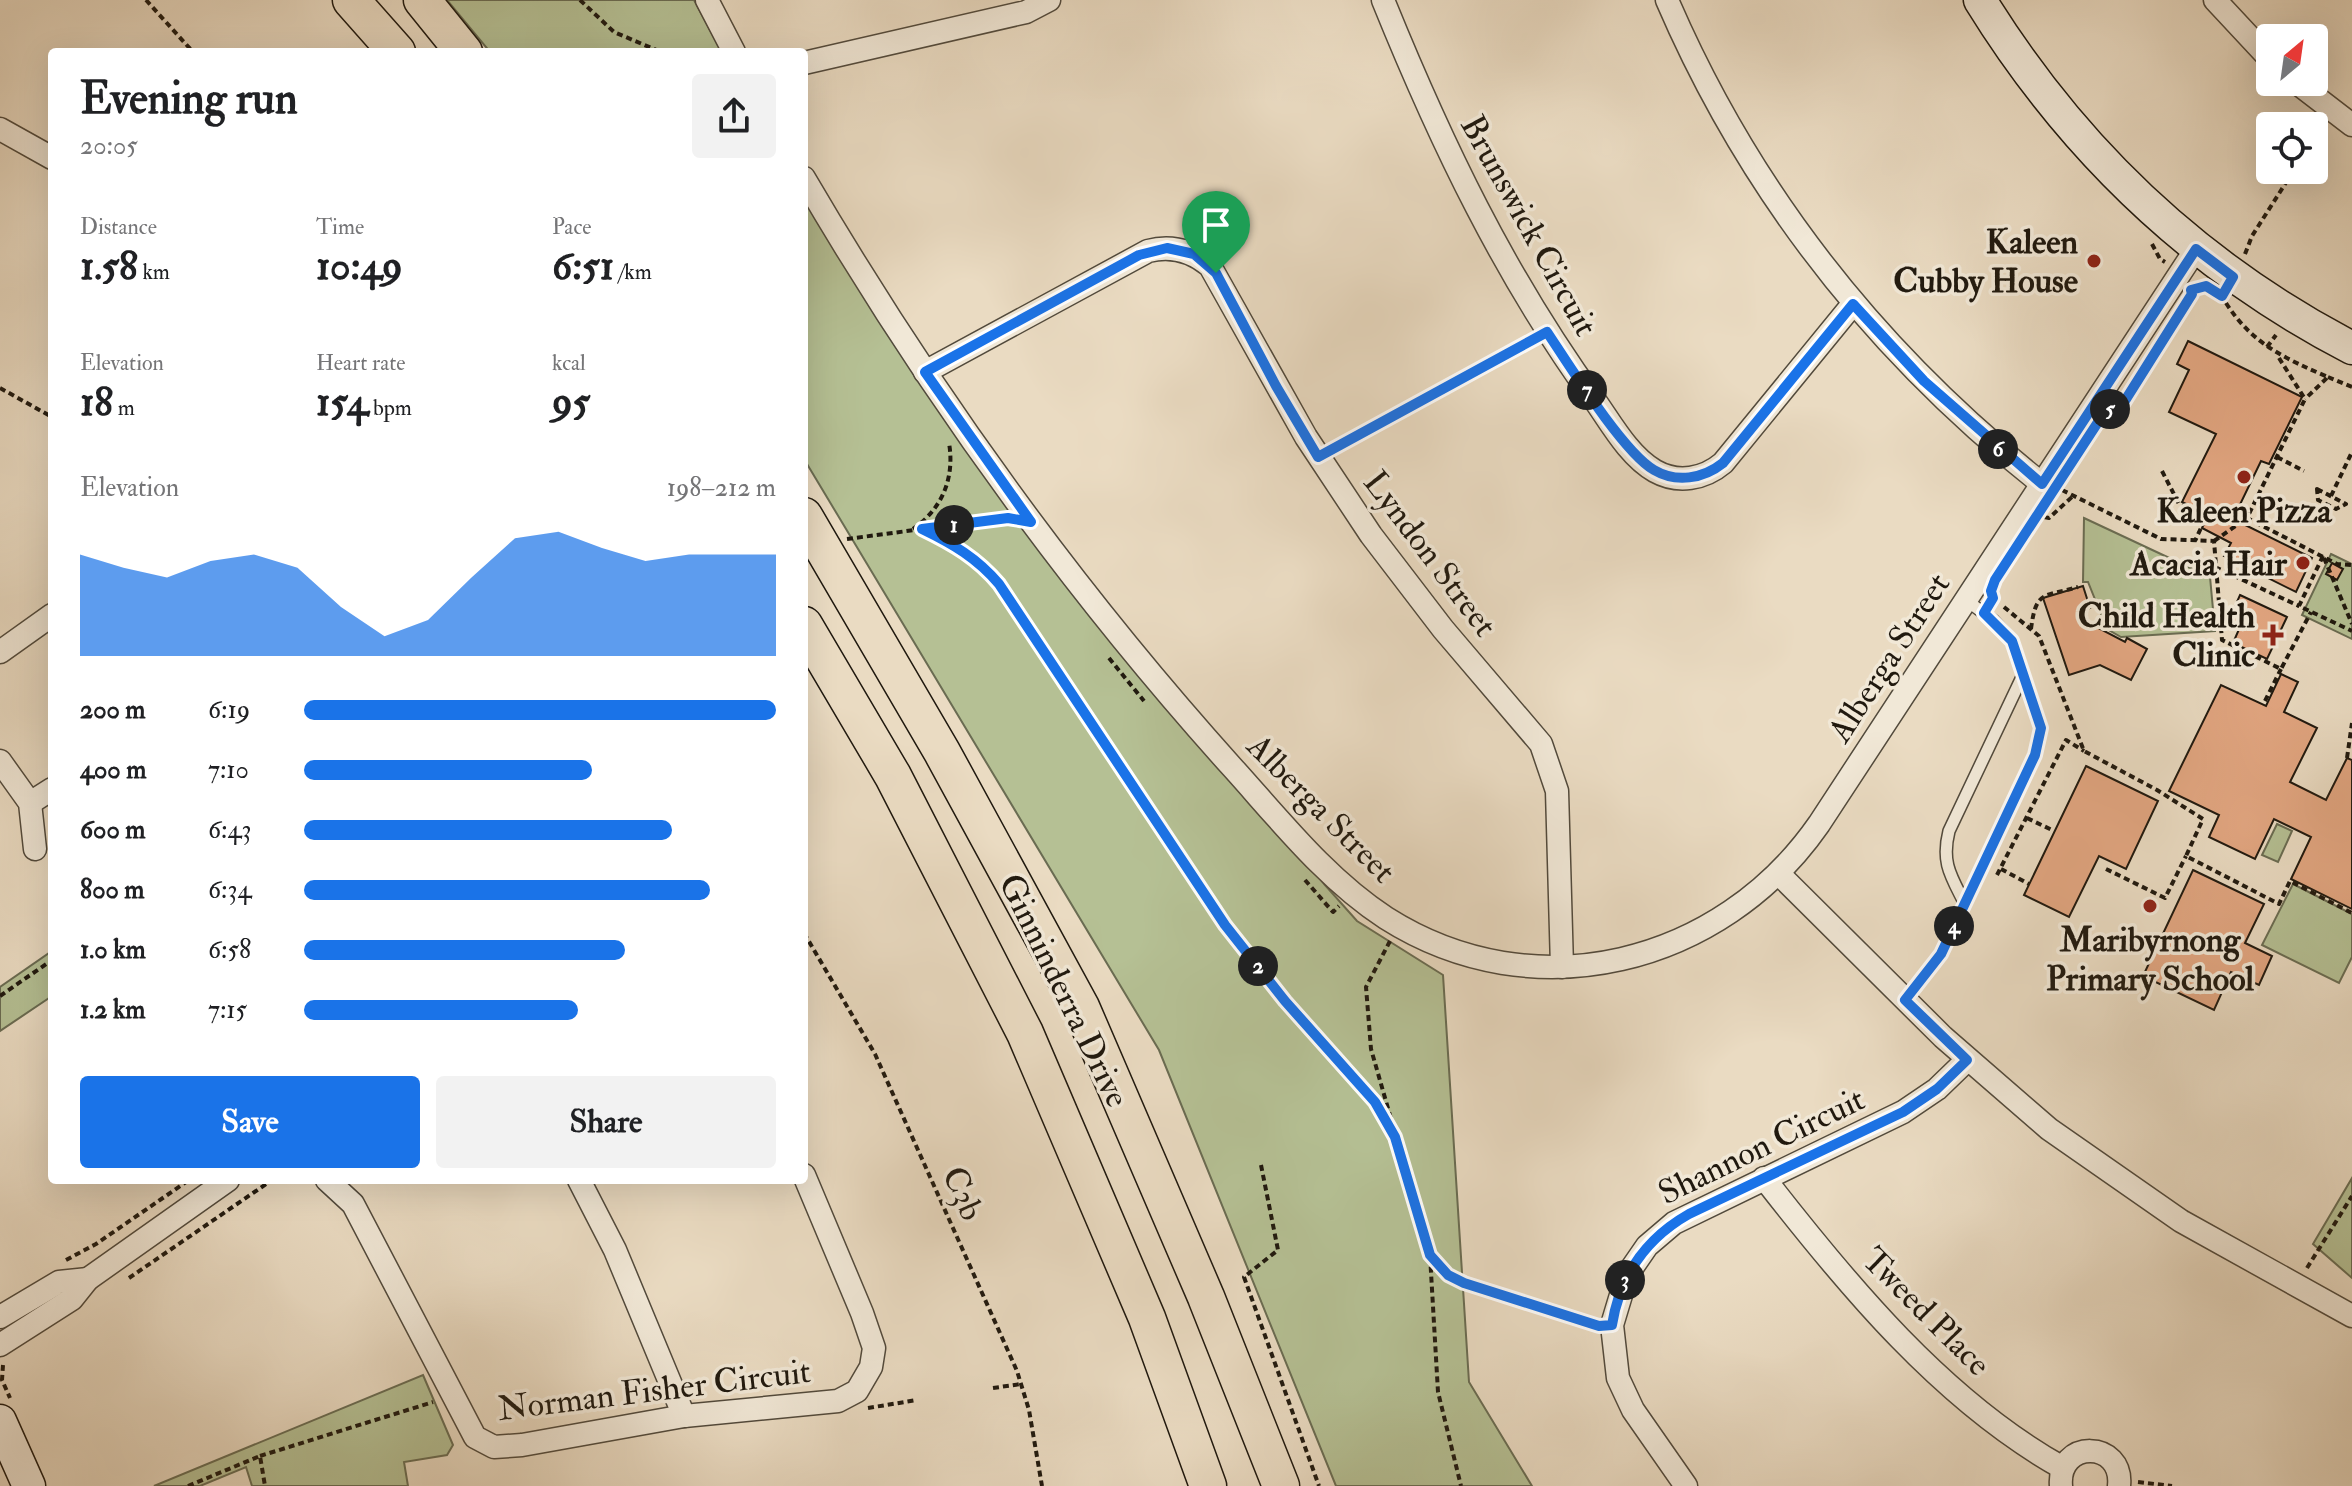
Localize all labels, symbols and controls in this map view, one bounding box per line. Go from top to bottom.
north arrow [2256,24,2328,96]
map controls [2256,24,2328,184]
text: Evening run [80,72,298,127]
button: share [692,74,776,158]
street label: Brunswick Circuit [1450,108,1607,344]
button: locate [2256,112,2328,184]
text: 20:05 [80,130,138,162]
pin [1182,191,1250,273]
icon: arrive [1194,203,1238,247]
text: Distance [80,213,157,241]
text: Time [316,213,364,241]
text: Pace [552,213,591,241]
place label: Kaleen Cubby House [1893,221,2079,303]
text: 1.58 [80,241,138,292]
text: 10:49 [316,241,403,292]
text: 6:51 [552,241,614,292]
marker: Kaleen Cubby House [2085,252,2103,270]
text: km [138,258,170,286]
text: /km [614,258,652,286]
text: Elevation [80,349,164,377]
text: Heart rate [316,349,406,377]
text: kcal [552,349,586,377]
pin: 7 [1567,370,1607,410]
text: 7 [1582,376,1592,404]
text: 18 [80,377,113,428]
text: 154 [316,377,368,428]
text: 95 [552,377,590,428]
pin: 5 [2090,389,2130,429]
text: m [113,394,135,422]
text: bpm [368,394,412,422]
text: 5 [2105,395,2115,423]
pin: 6 [1978,429,2018,469]
text: 6 [1992,435,2004,463]
street label: Lyndon Street [1353,462,1506,645]
marker: Kaleen Pizza [2235,468,2253,486]
text: Elevation [80,472,179,504]
text: 198–212 m [667,472,776,504]
place label: Kaleen Pizza [2156,490,2333,533]
pin: 1 [934,505,974,545]
text: 1 [950,511,958,539]
place label: Acacia Hair [2128,543,2288,586]
marker: Acacia Hair [2294,554,2312,572]
street label: Alberga Street [1818,565,1960,751]
place label: Child Health Clinic [2078,595,2255,677]
marker: Child Health Clinic [2262,624,2284,646]
text: 200 m [80,694,145,726]
text: 6:19 [208,694,250,726]
street label: Alberga Street [1237,725,1405,893]
text: 400 m [80,754,146,786]
text: 7:10 [208,754,249,786]
text: 600 m [80,814,145,846]
text: 6:43 [208,814,252,846]
street label: Ginninderra Drive [989,867,1139,1114]
text: 800 m [80,874,145,906]
text: 6:34 [208,874,251,906]
marker: Maribyrnong Primary School [2141,897,2159,915]
pin: 4 [1934,906,1974,946]
text: 4 [1948,912,1960,940]
place label: Maribyrnong Primary School [2046,919,2254,1001]
text: 1.0 km [80,934,146,966]
text: 6:58 [208,934,251,966]
pin: 2 [1238,946,1278,986]
text: 2 [1252,952,1264,980]
text: 1.2 km [80,994,146,1026]
text: 7:15 [208,994,247,1026]
button: Save [80,1076,420,1168]
button: Share [436,1076,776,1168]
street label: Shannon Circuit [1652,1078,1872,1215]
street label: C3b [932,1160,993,1227]
street label: Tweed Place [1852,1239,1999,1386]
pin: 3 [1605,1260,1645,1300]
text: 3 [1621,1266,1629,1294]
street label: Norman Fisher Circuit [495,1350,813,1431]

